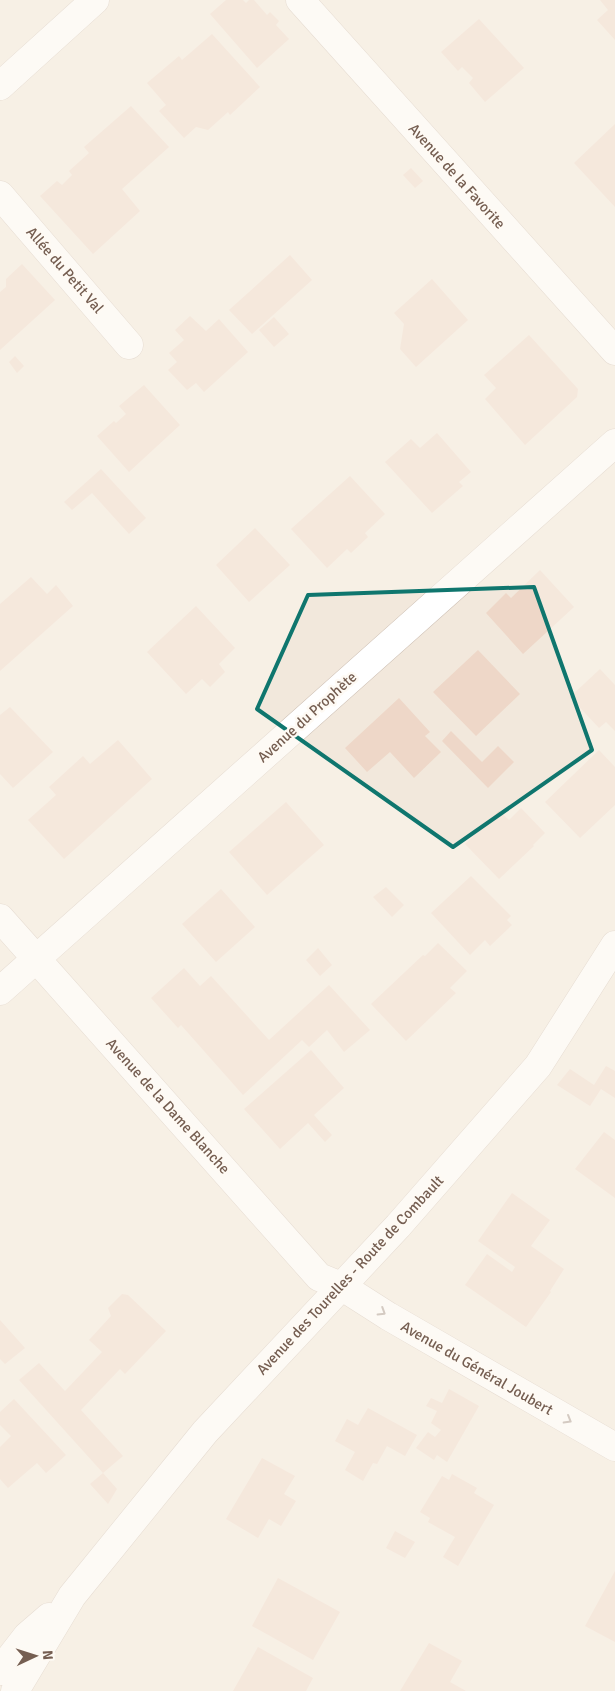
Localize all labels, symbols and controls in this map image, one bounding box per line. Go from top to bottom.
street label: Avenue de la Favorite [405,120,509,232]
street label: Allée du Petit Val [23,223,107,317]
street label: Avenue du Prophète [254,668,360,766]
street label: Avenue de la Dame Blanche [102,1034,234,1178]
street label: Avenue des Tourelles - Route de Combault [253,1172,447,1378]
one-way arrow [376,1306,385,1315]
street label: Avenue du Général Joubert [398,1317,556,1419]
one-way arrow [562,1414,571,1424]
north arrow [10,1631,60,1681]
text: N [39,1650,56,1661]

